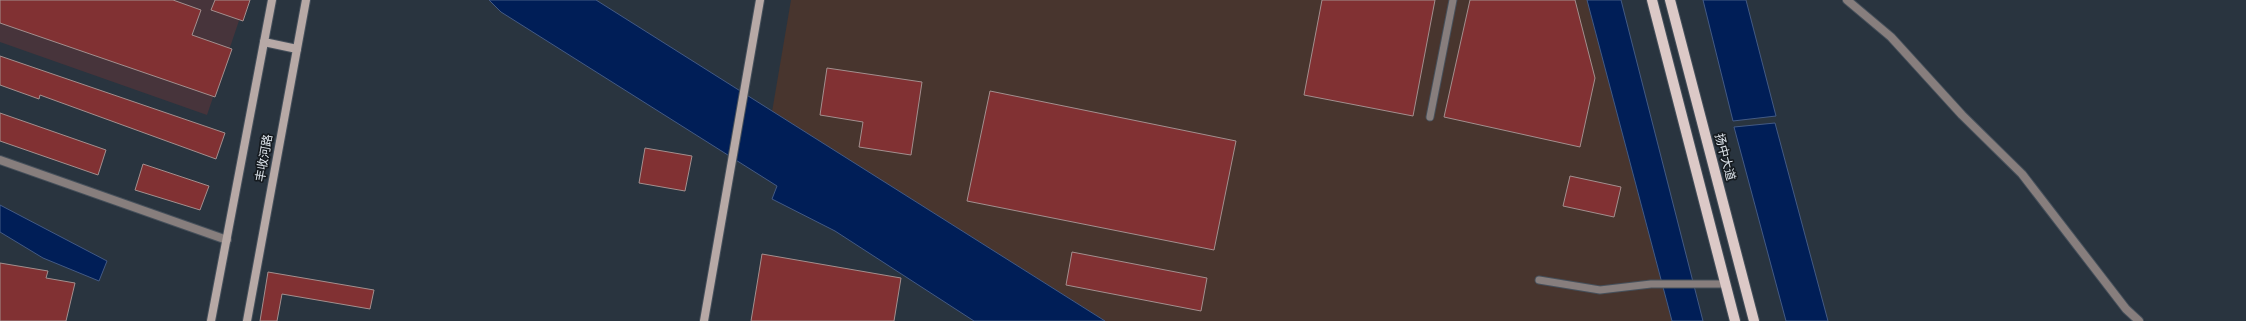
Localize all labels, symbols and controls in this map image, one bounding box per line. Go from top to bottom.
street label: 扬中大道 [1712,132,1738,182]
street label: 丰收河路 [253,133,275,183]

